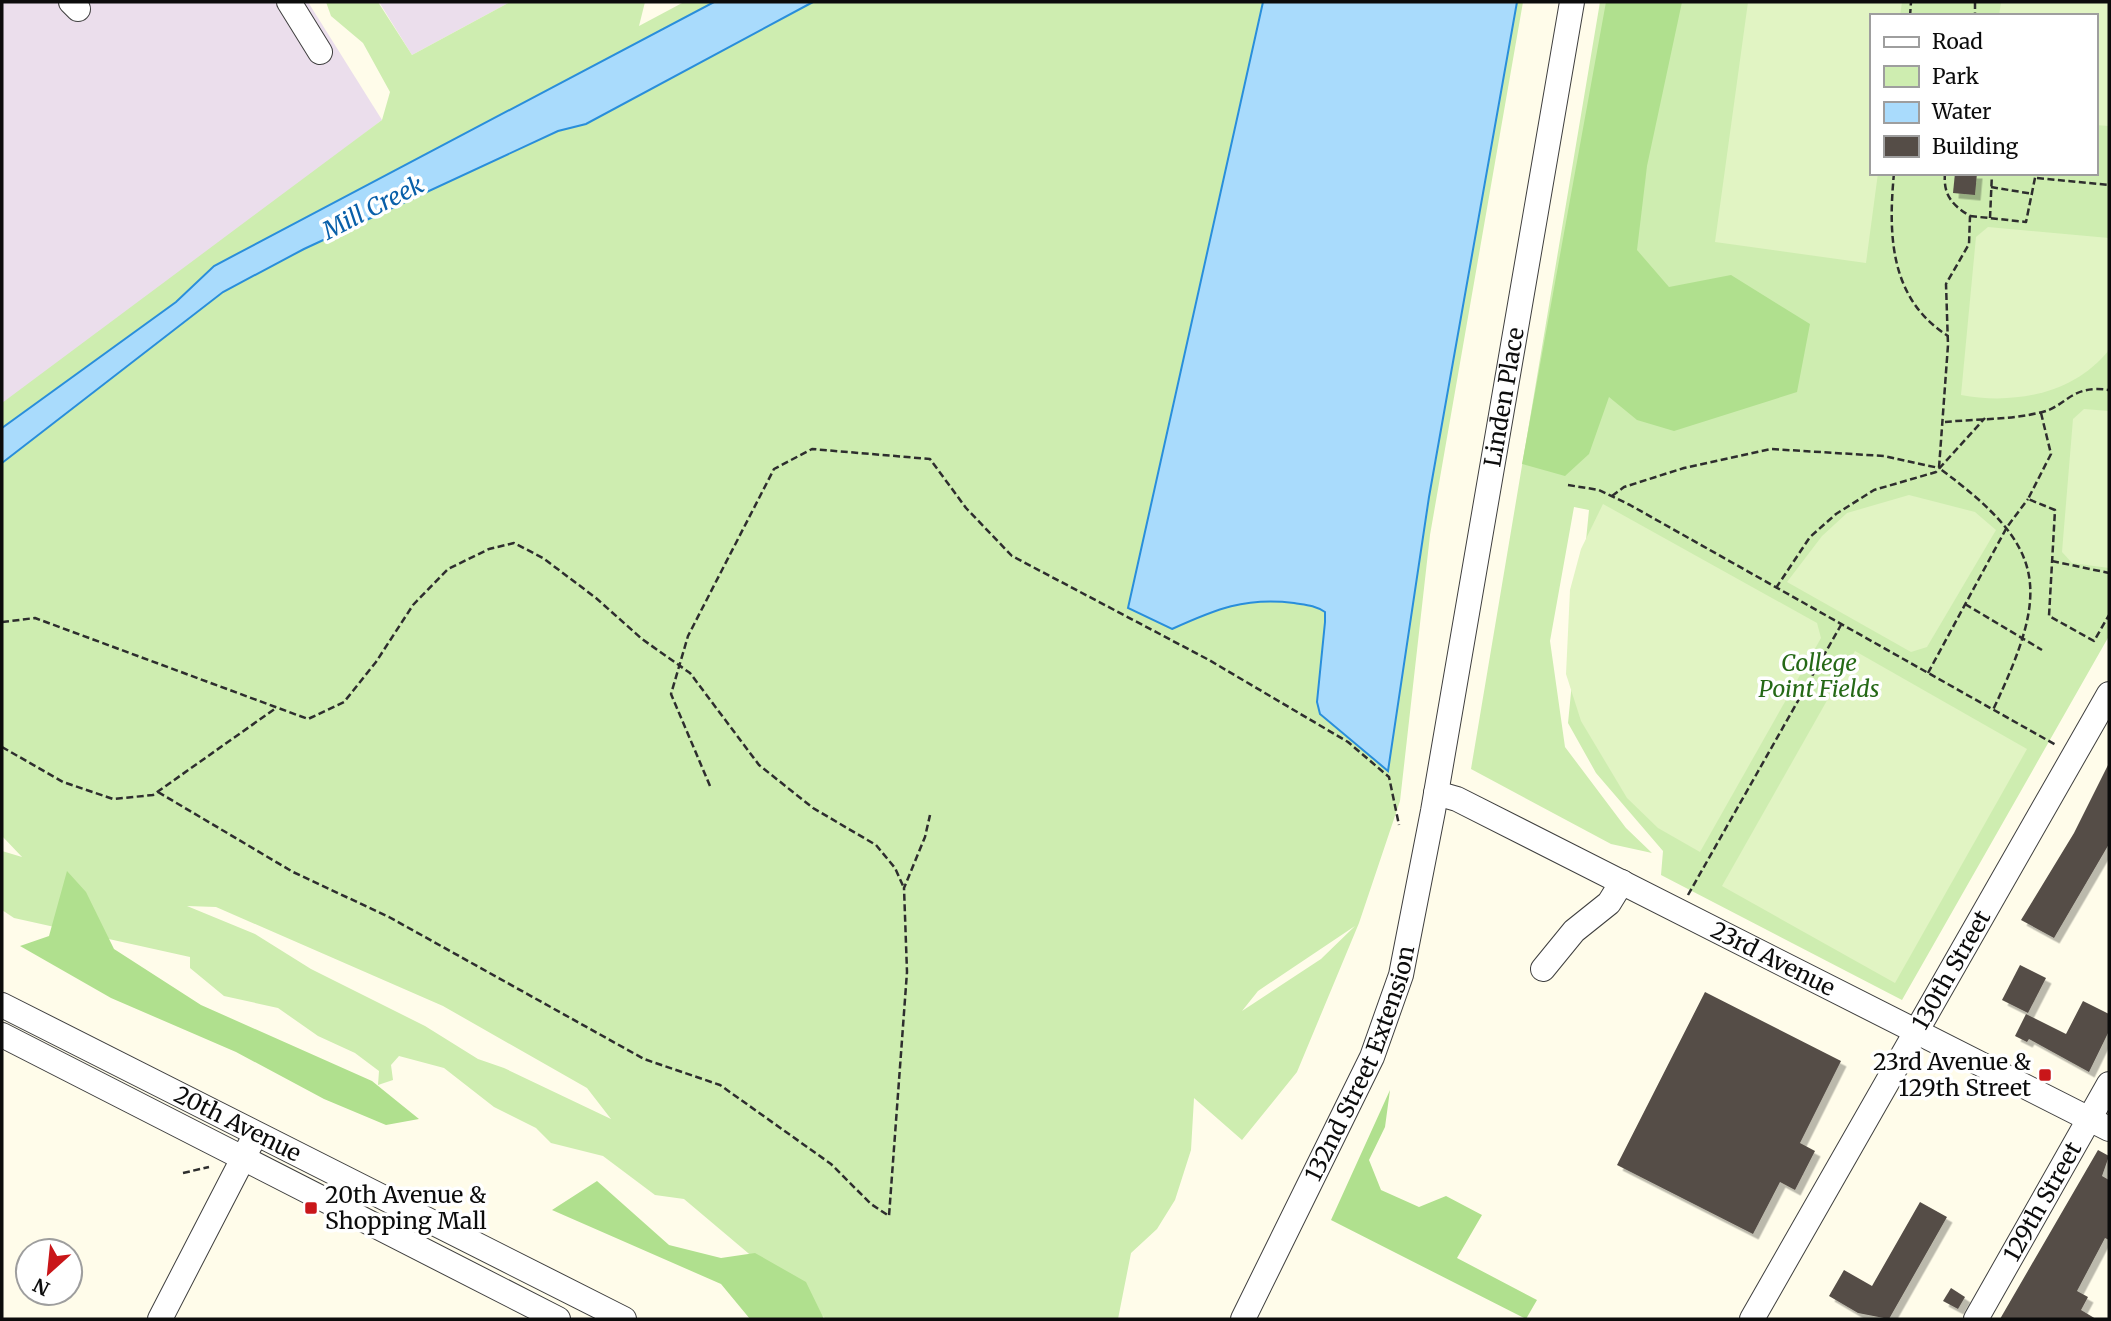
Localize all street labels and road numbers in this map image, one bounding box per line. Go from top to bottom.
street label: Linden Place [1477,325,1530,469]
street label: 130th Street [1905,905,1997,1035]
street label: 23rd Avenue [1706,915,1840,1002]
street label: 132nd Street Extension [1298,943,1420,1186]
street label: 20th Avenue [170,1079,306,1168]
street label: 129th Street [1997,1136,2087,1266]

